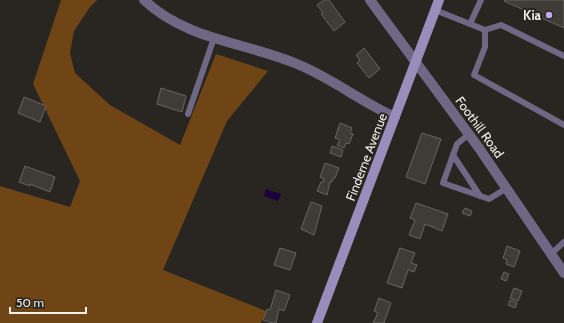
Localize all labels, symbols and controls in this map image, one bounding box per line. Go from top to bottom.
place label: Kia [523,7,542,23]
marker: Kia [544,10,554,20]
street label: Foothill Road [452,93,508,161]
street label: Finderne Avenue [342,111,390,203]
scale bar [10,289,86,315]
text: 50 m [16,295,44,310]

